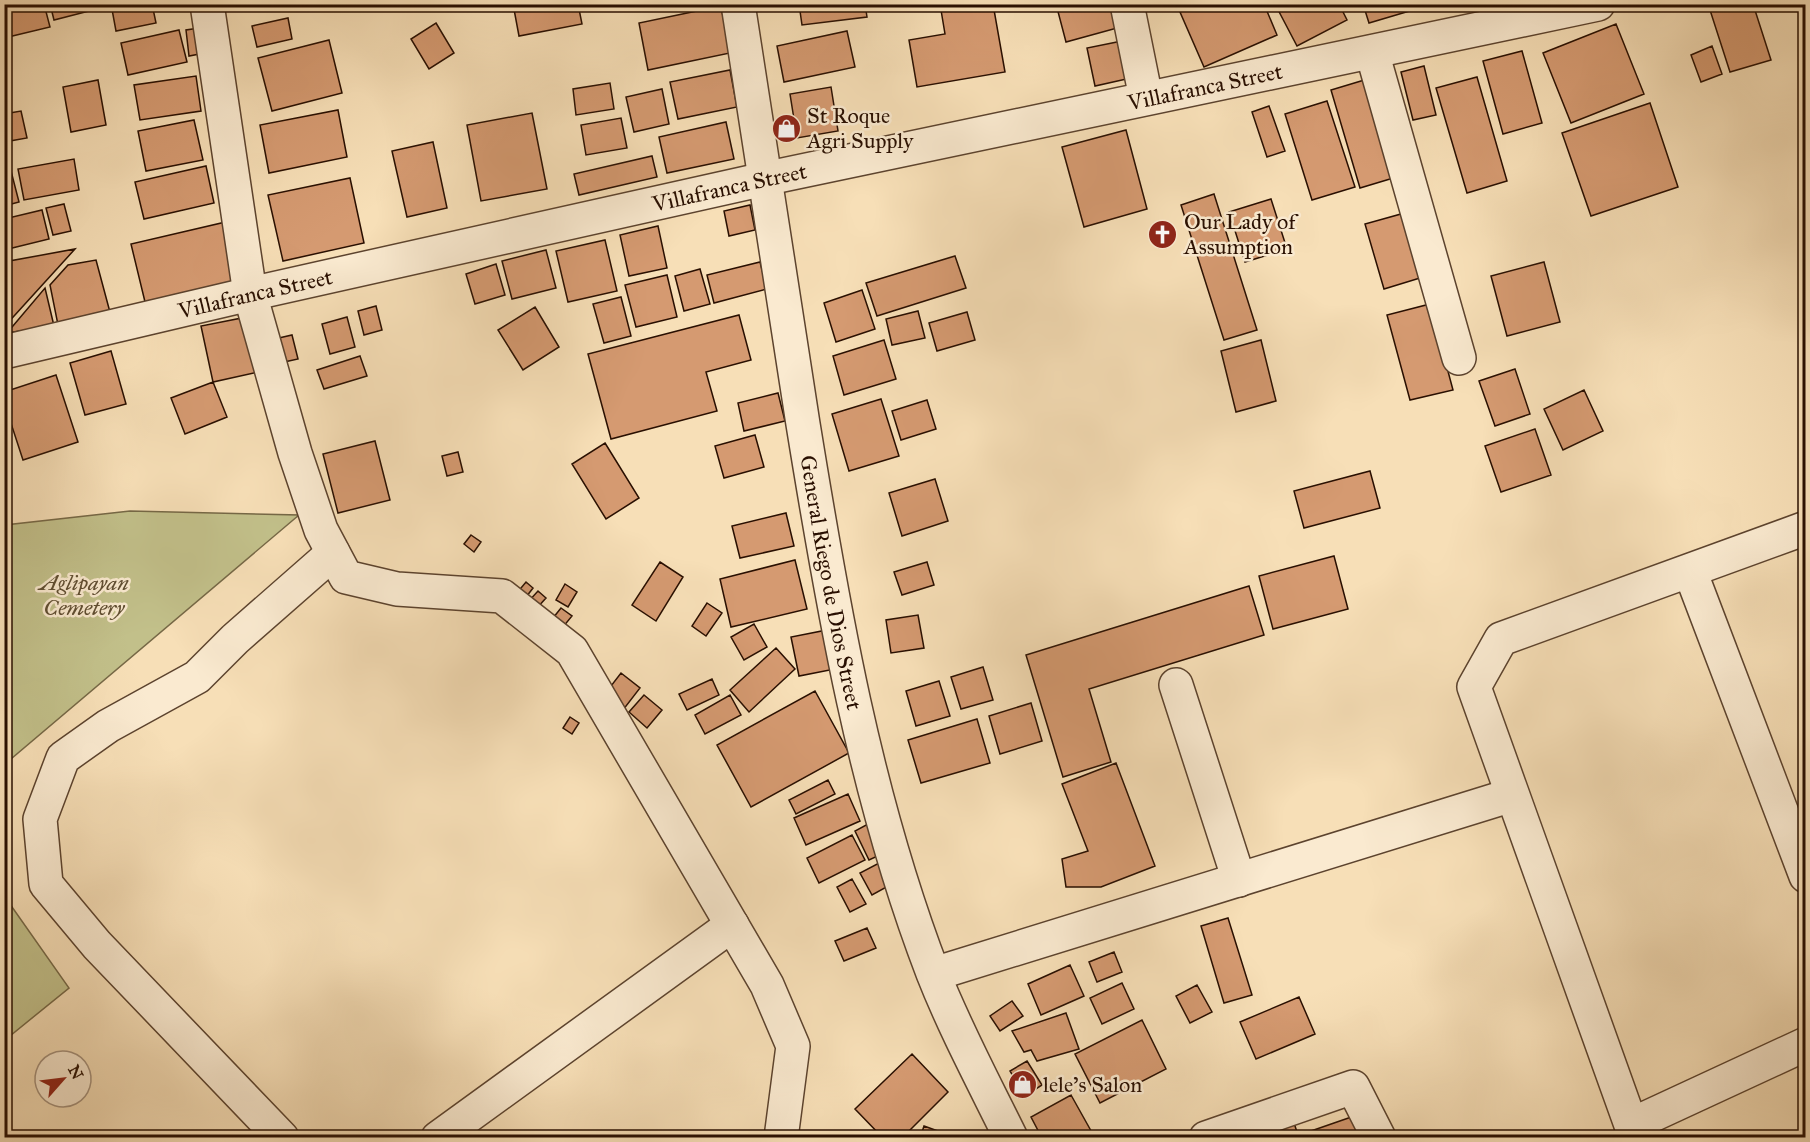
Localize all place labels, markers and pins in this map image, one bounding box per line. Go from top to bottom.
place label: St Roque Agri Supply [806,102,914,154]
shop icon: St Roque Agri Supply [770,112,802,144]
place label: Our Lady of Assumption [1183,208,1299,260]
church icon: Our Lady of Assumption [1147,218,1179,250]
shop icon: lele’s Salon [1006,1068,1038,1100]
place label: lele’s Salon [1043,1071,1142,1098]

